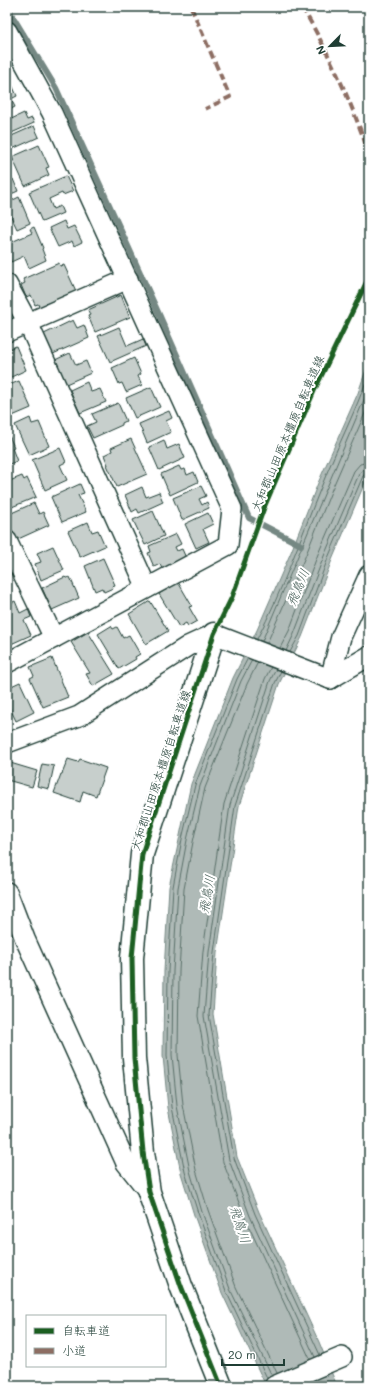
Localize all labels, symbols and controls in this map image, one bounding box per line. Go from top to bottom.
north arrow [310,26,350,66]
text: N [312,43,329,57]
street label: 大和郡山田原本橿原自転車道線 [247,353,327,513]
water label: 飛鳥川 [282,566,312,608]
street label: 大和郡山田原本橿原自転車道線 [126,688,194,852]
water label: 飛鳥川 [194,873,218,915]
water label: 飛鳥川 [227,1203,255,1245]
legend [26,1315,166,1367]
text: 自転車道 [62,1322,110,1338]
scale bar [222,1341,284,1367]
text: 小道 [62,1342,86,1358]
text: 20 m [228,1346,256,1362]

